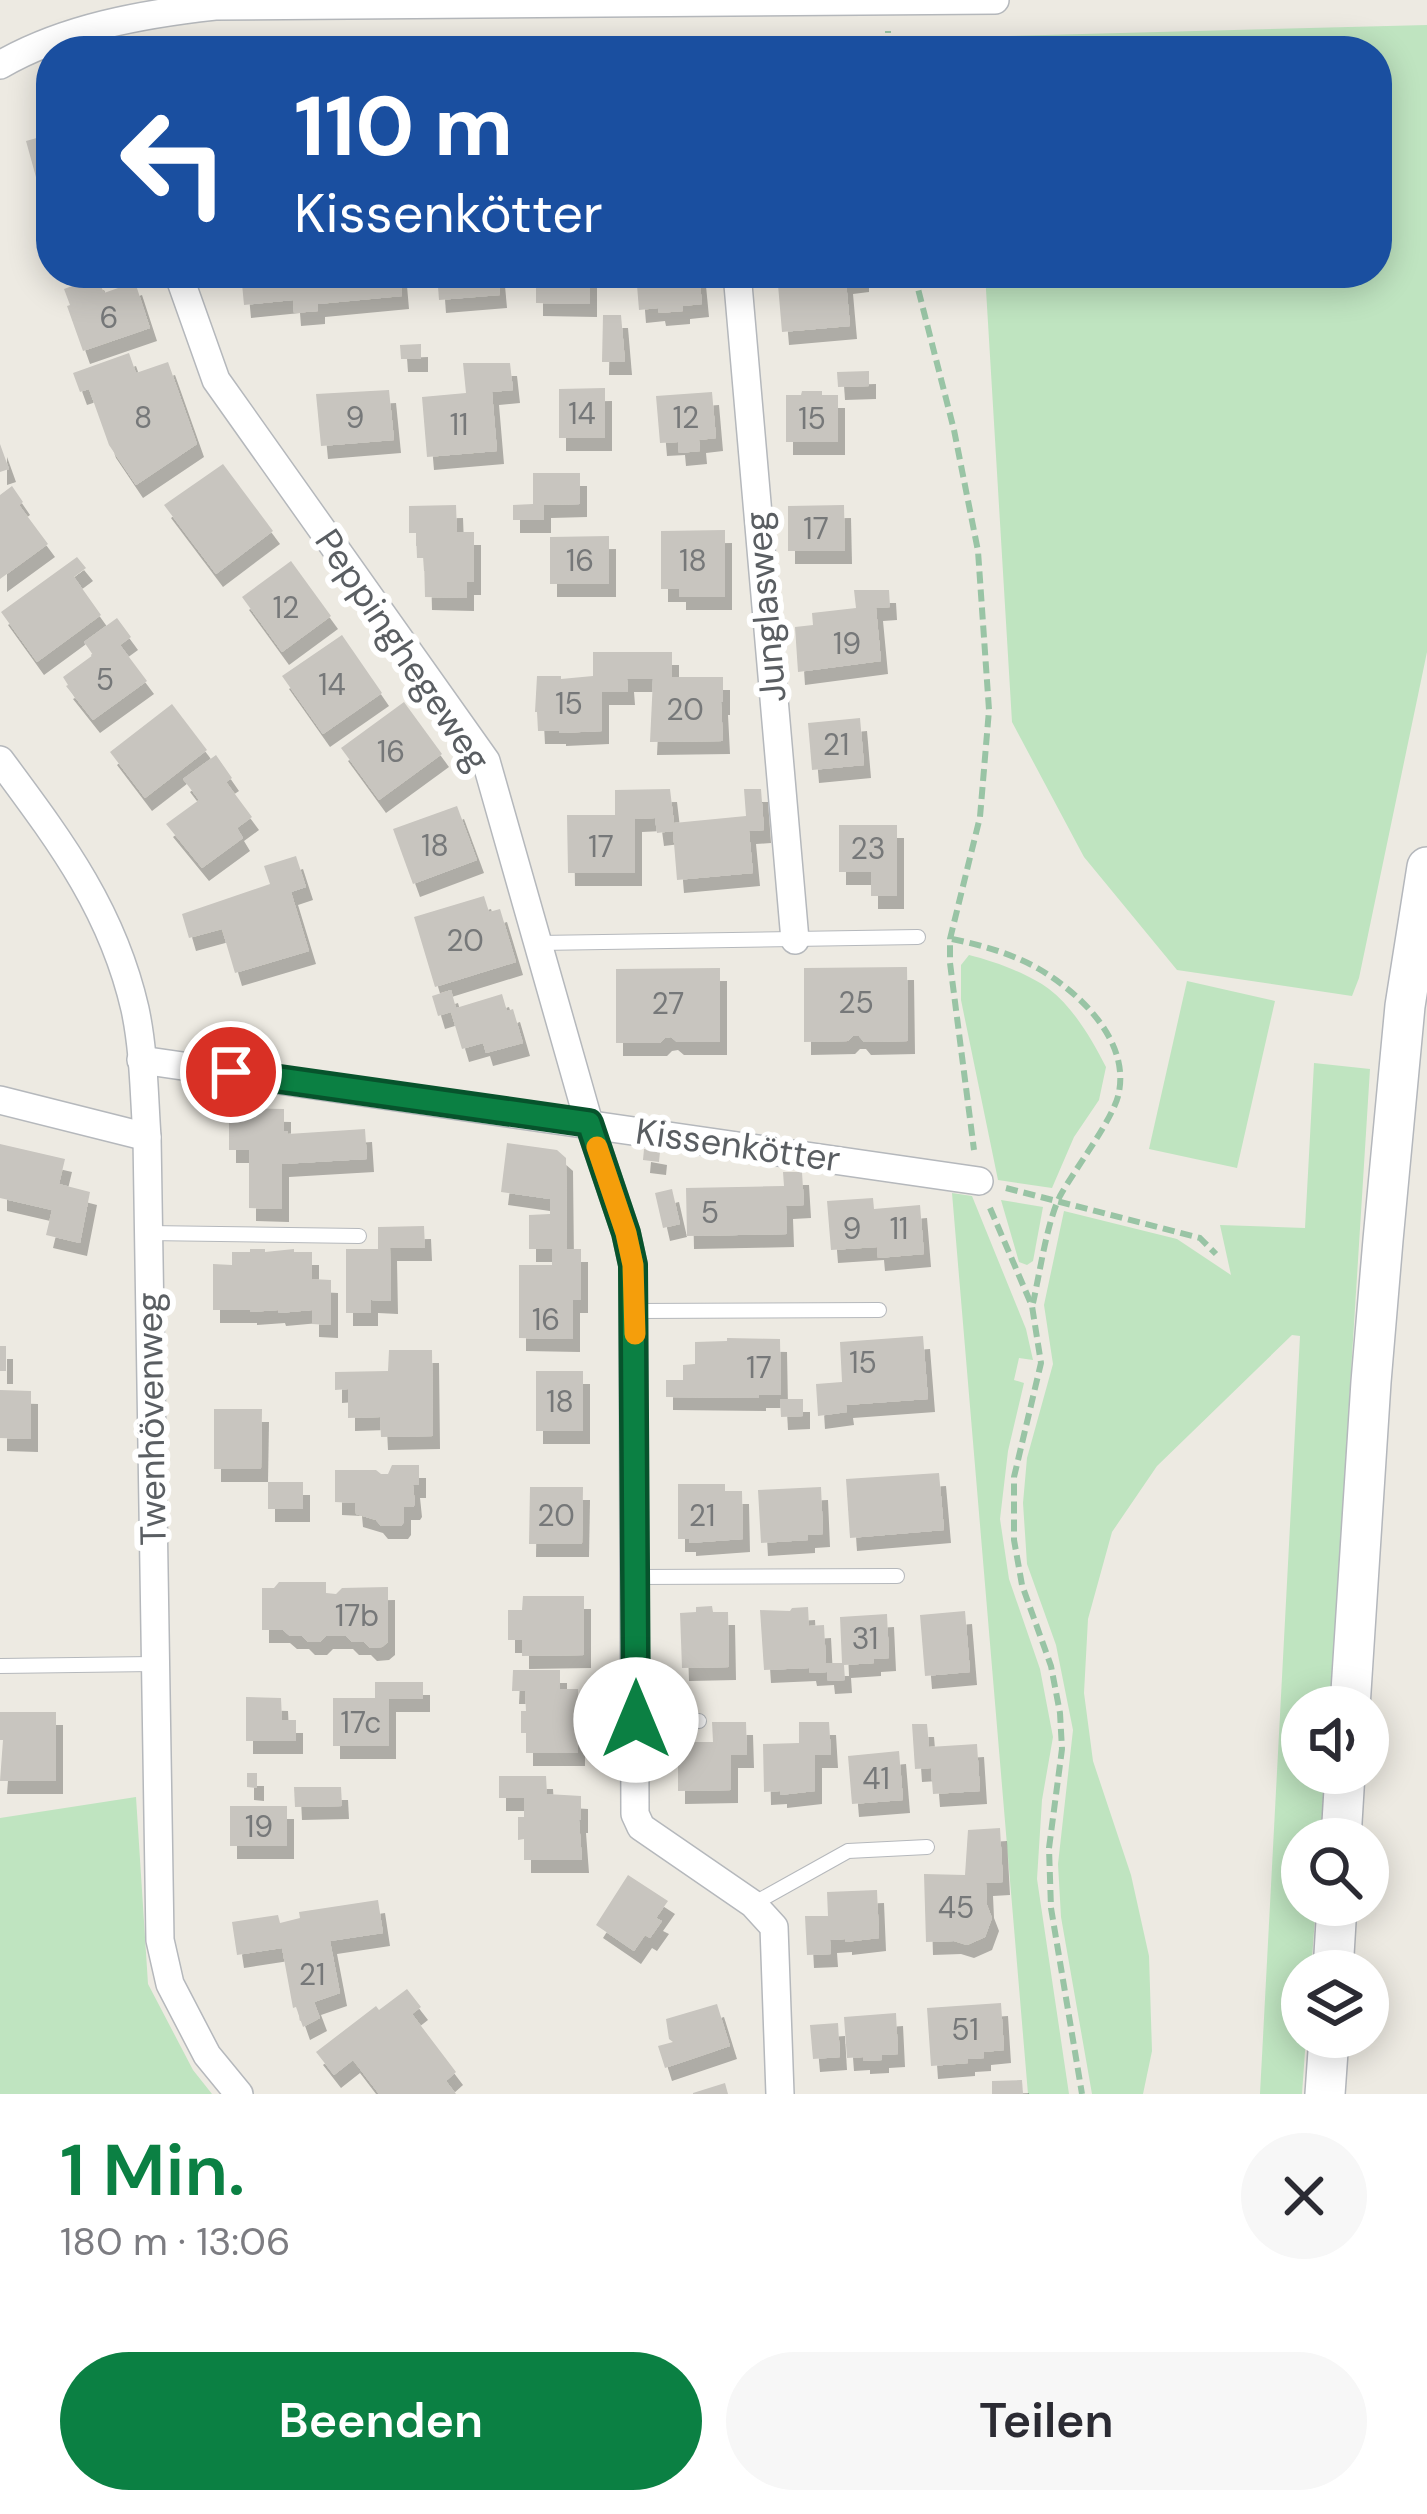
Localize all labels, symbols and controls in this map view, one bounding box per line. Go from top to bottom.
text: 110 m [294,72,513,181]
icon: left [96,84,252,240]
text: Kissenkötter [294,178,603,249]
house number: 6 [100,298,118,337]
house number: 14 [568,394,596,433]
house number: 8 [134,398,152,437]
house number: 9 [346,398,364,437]
house number: 12 [673,398,699,437]
house number: 15 [798,399,826,438]
house number: 11 [450,405,468,444]
street label: Junglasweg [733,509,797,705]
house number: 17 [803,509,829,548]
street label: Peppinghegeweg [305,520,501,780]
house number: 16 [566,541,594,580]
house number: 18 [679,541,707,580]
house number: 12 [273,588,299,627]
house number: 19 [833,624,861,663]
house number: 5 [96,660,114,699]
house number: 14 [318,665,346,704]
house number: 15 [555,684,583,723]
house number: 20 [666,690,704,729]
house number: 21 [823,725,849,764]
house number: 16 [377,732,405,771]
house number: 18 [421,826,449,865]
house number: 17 [588,827,614,866]
house number: 23 [850,829,886,868]
house number: 20 [446,921,484,960]
house number: 25 [838,983,874,1022]
house number: 27 [652,984,684,1023]
pin [180,1021,282,1123]
icon: arrive [198,1039,264,1105]
street label: Kissenkötter [633,1107,843,1183]
house number: 5 [701,1193,719,1232]
house number: 9 [843,1209,861,1248]
house number: 11 [890,1209,908,1248]
street label: Twenhövenweg [125,1292,177,1546]
house number: 16 [532,1300,560,1339]
house number: 15 [849,1343,877,1382]
house number: 17 [746,1348,772,1387]
house number: 18 [546,1382,574,1421]
house number: 20 [537,1496,575,1535]
house number: 21 [689,1496,715,1535]
house number: 17b [335,1596,379,1635]
house number: 31 [852,1619,878,1658]
position arrow [573,1657,699,1783]
map controls [1281,1686,1389,2058]
button: sound [1281,1686,1389,1794]
house number: 17c [341,1703,381,1742]
house number: 41 [862,1759,890,1798]
house number: 19 [245,1807,273,1846]
button: search [1281,1818,1389,1926]
house number: 45 [938,1888,974,1927]
button: layers [1281,1950,1389,2058]
house number: 21 [299,1955,325,1994]
house number: 51 [951,2010,979,2049]
text: 1 Min. [60,2124,245,2217]
button: close [1241,2133,1367,2259]
text: 180 m · 13:06 [60,2216,290,2267]
button: Beenden [60,2352,702,2490]
button: Teilen [726,2352,1367,2490]

